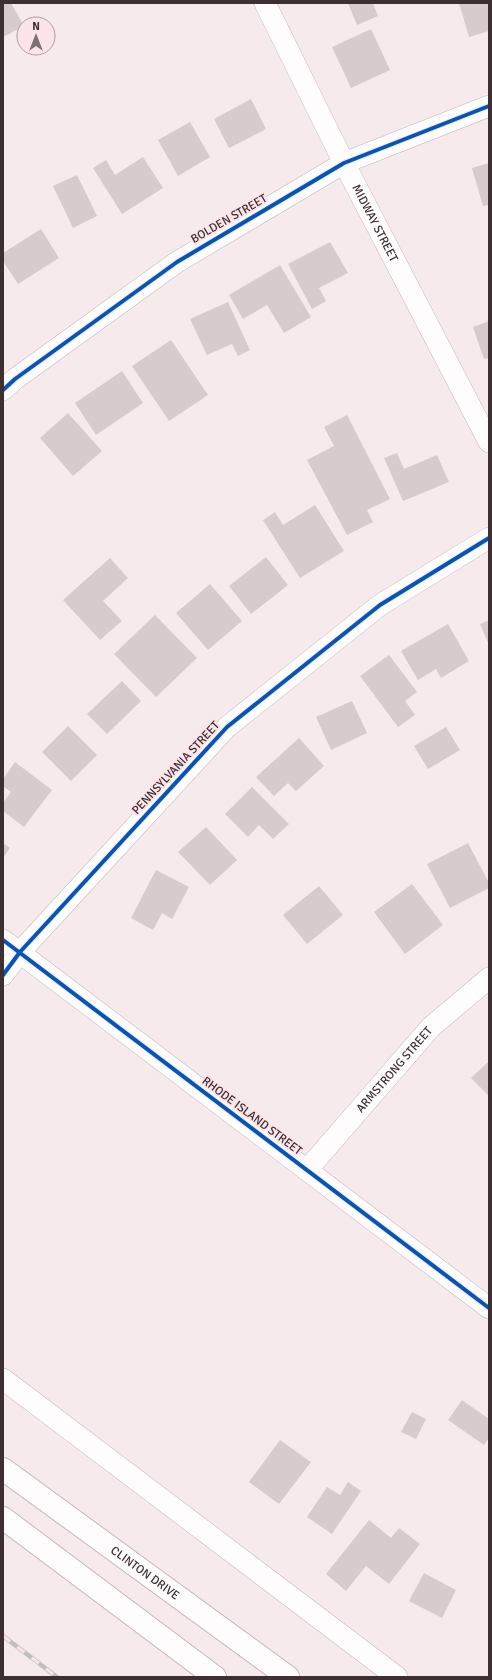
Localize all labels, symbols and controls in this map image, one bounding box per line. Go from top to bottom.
north arrow [16,16,56,56]
text: N [32,20,40,33]
street label: MIDWAY STREET [349,182,402,264]
street label: BOLDEN STREET [188,191,270,247]
street label: PENNSYLVANIA STREET [129,718,223,818]
street label: ARMSTRONG STREET [353,1023,436,1116]
street label: RHODE ISLAND STREET [199,1073,305,1159]
street label: CLINTON DRIVE [108,1543,183,1603]

